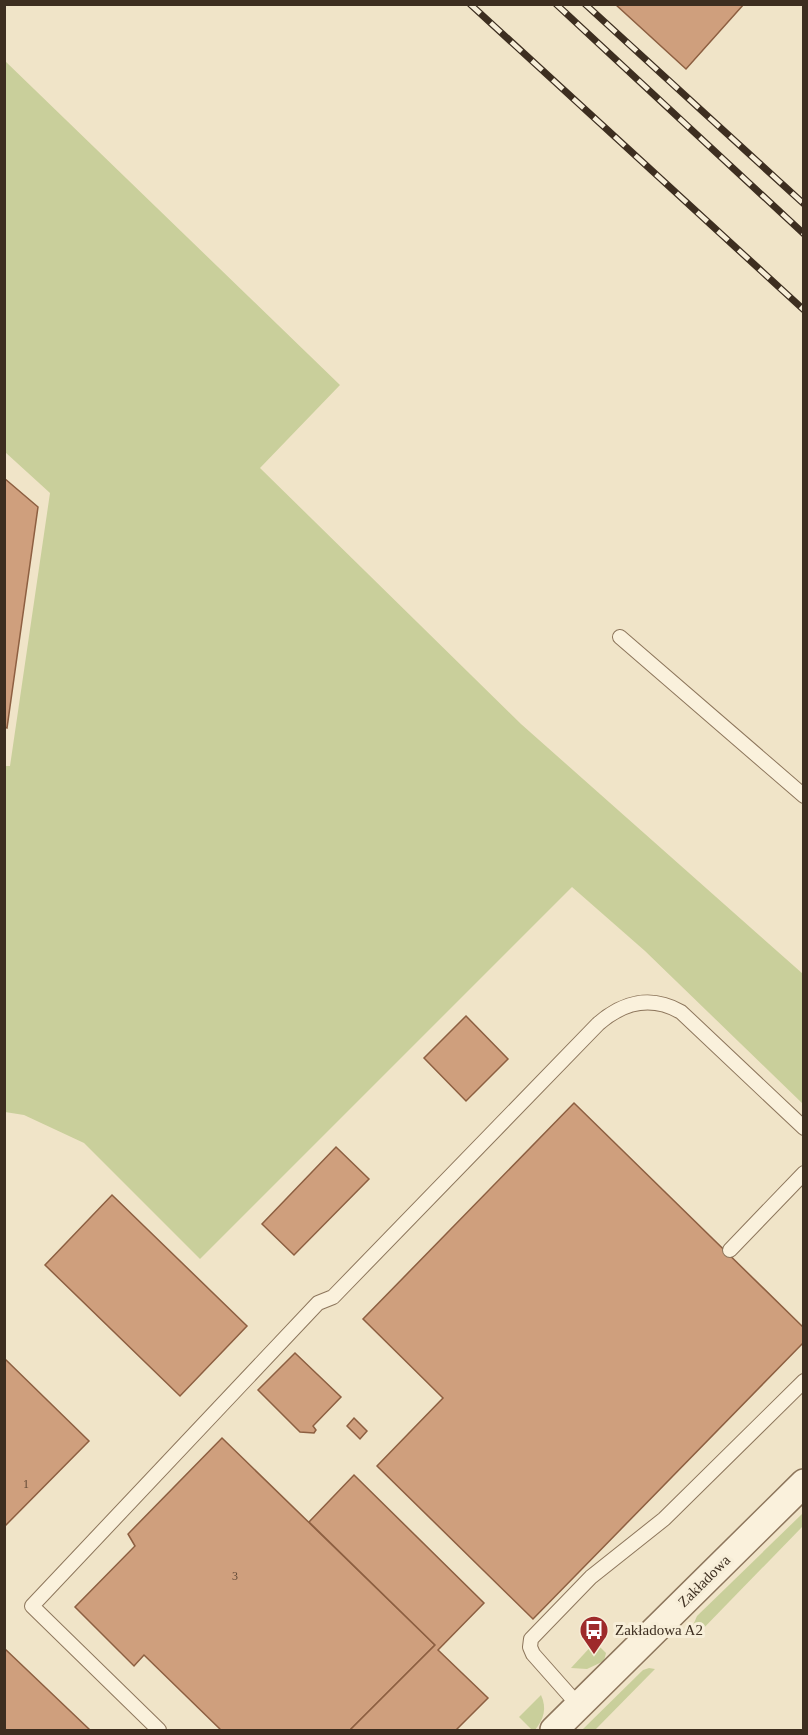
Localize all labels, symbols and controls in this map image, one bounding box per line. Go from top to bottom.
house number: 1 [23,1477,29,1491]
street label: Zakładowa [675,1552,733,1610]
house number: 3 [232,1569,238,1583]
bus stop icon: Zakładowa A2 [578,1614,610,1656]
place label: Zakładowa A2 [615,1622,703,1638]

